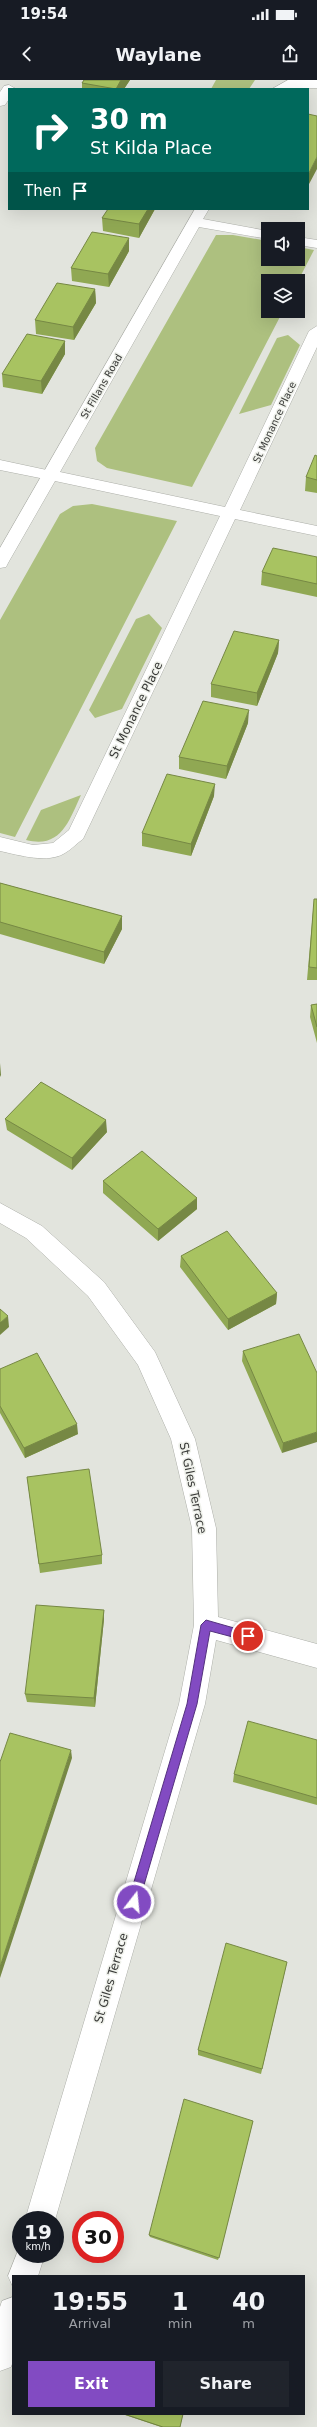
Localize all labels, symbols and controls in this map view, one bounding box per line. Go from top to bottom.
text: 19:54 [20,5,68,23]
icon: back [16,43,38,65]
icon: share [279,43,301,65]
text: Waylane [116,44,201,65]
text: 30 m [90,103,168,136]
icon: right [24,104,76,156]
text: St Kilda Place [90,137,212,158]
icon: arrive [69,180,91,202]
text: Then [24,182,61,200]
map controls [261,222,305,318]
button: sound [261,222,305,266]
button: layers [261,274,305,318]
street label: St Fillans Road [78,352,124,421]
street label: St Monance Place [251,380,298,465]
street label: St Monance Place [106,659,166,761]
street label: St Giles Terrace [176,1441,210,1535]
pin [231,1619,265,1653]
icon: arrive [237,1625,259,1647]
position arrow [113,1881,155,1923]
street label: St Giles Terrace [91,1931,131,2025]
speed limit sign: 30 [72,2211,124,2263]
text: 19 [24,2220,52,2244]
text: km/h [25,2241,51,2252]
text: 19:55 [52,2288,128,2316]
text: 1 [172,2288,188,2316]
text: 40 [232,2288,265,2316]
text: Arrival [69,2316,111,2331]
text: min [168,2316,192,2331]
text: m [242,2316,255,2331]
button: Exit [28,2361,155,2407]
button: Share [163,2361,289,2407]

